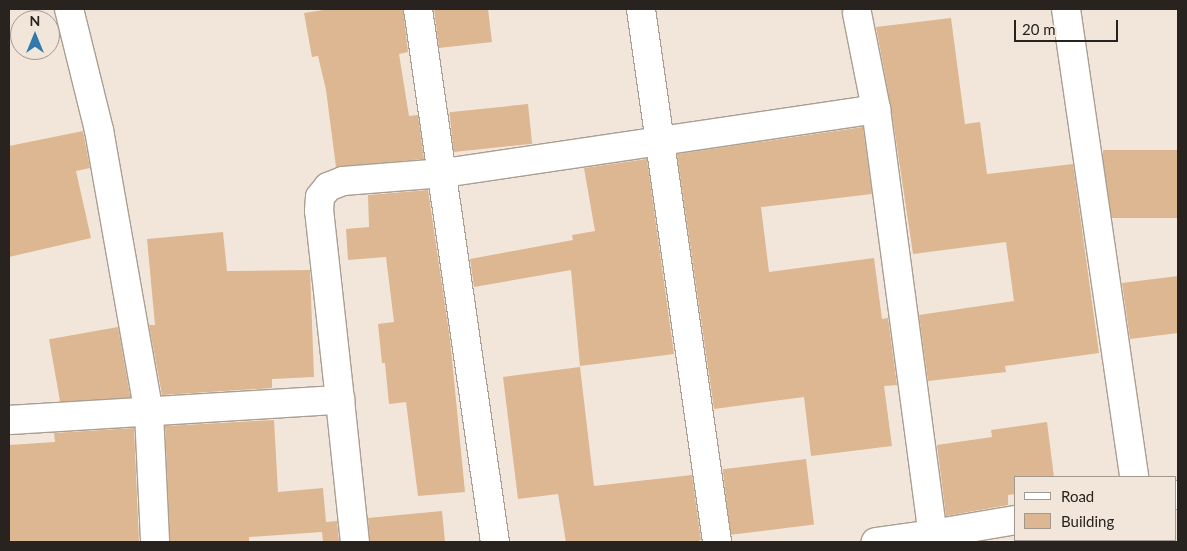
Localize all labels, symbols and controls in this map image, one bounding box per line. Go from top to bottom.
north arrow [10,10,60,60]
scale bar [1017,10,1121,42]
text: N [30,12,40,29]
text: 20 m [1022,20,1056,38]
legend [1014,476,1177,541]
text: Road [1061,487,1094,505]
text: Building [1061,512,1114,530]

